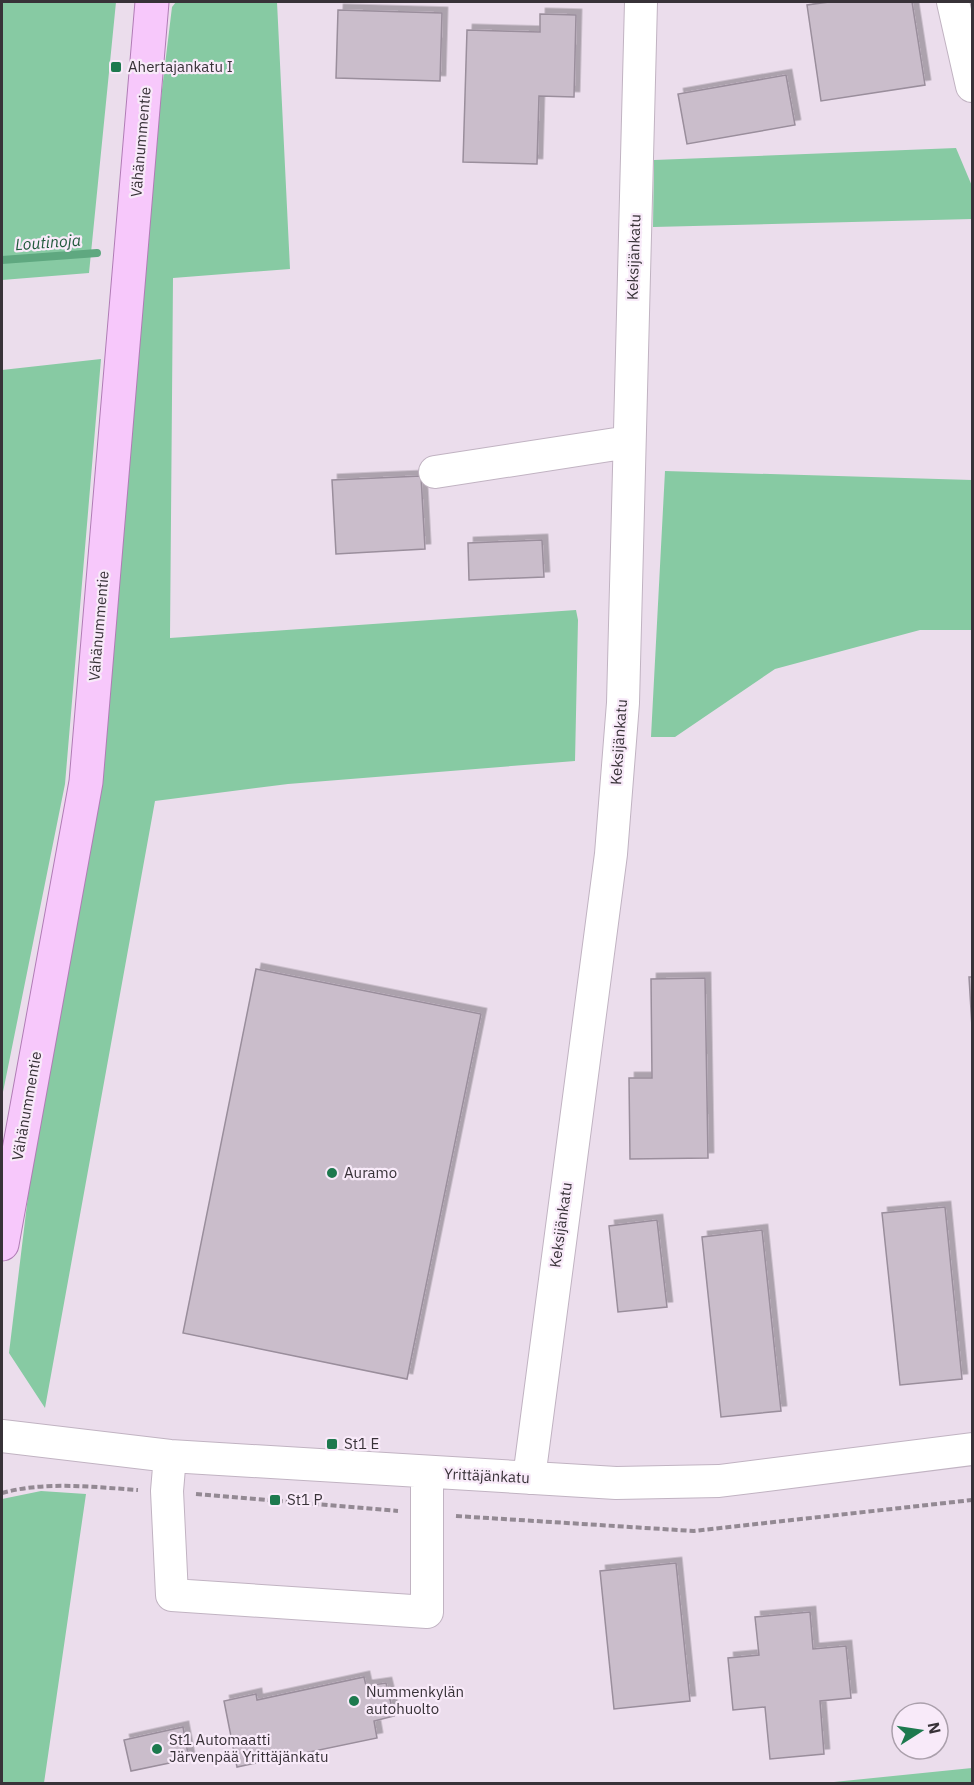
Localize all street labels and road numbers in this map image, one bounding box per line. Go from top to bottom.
street label: Vähänummentie [126,86,155,198]
street label: Keksijänkatu [623,214,644,300]
street label: Vähänummentie [84,570,113,682]
street label: Keksijänkatu [606,698,631,786]
street label: Vähänummentie [8,1050,45,1162]
street label: Keksijänkatu [545,1181,576,1269]
street label: Yrittäjänkatu [444,1464,530,1487]

